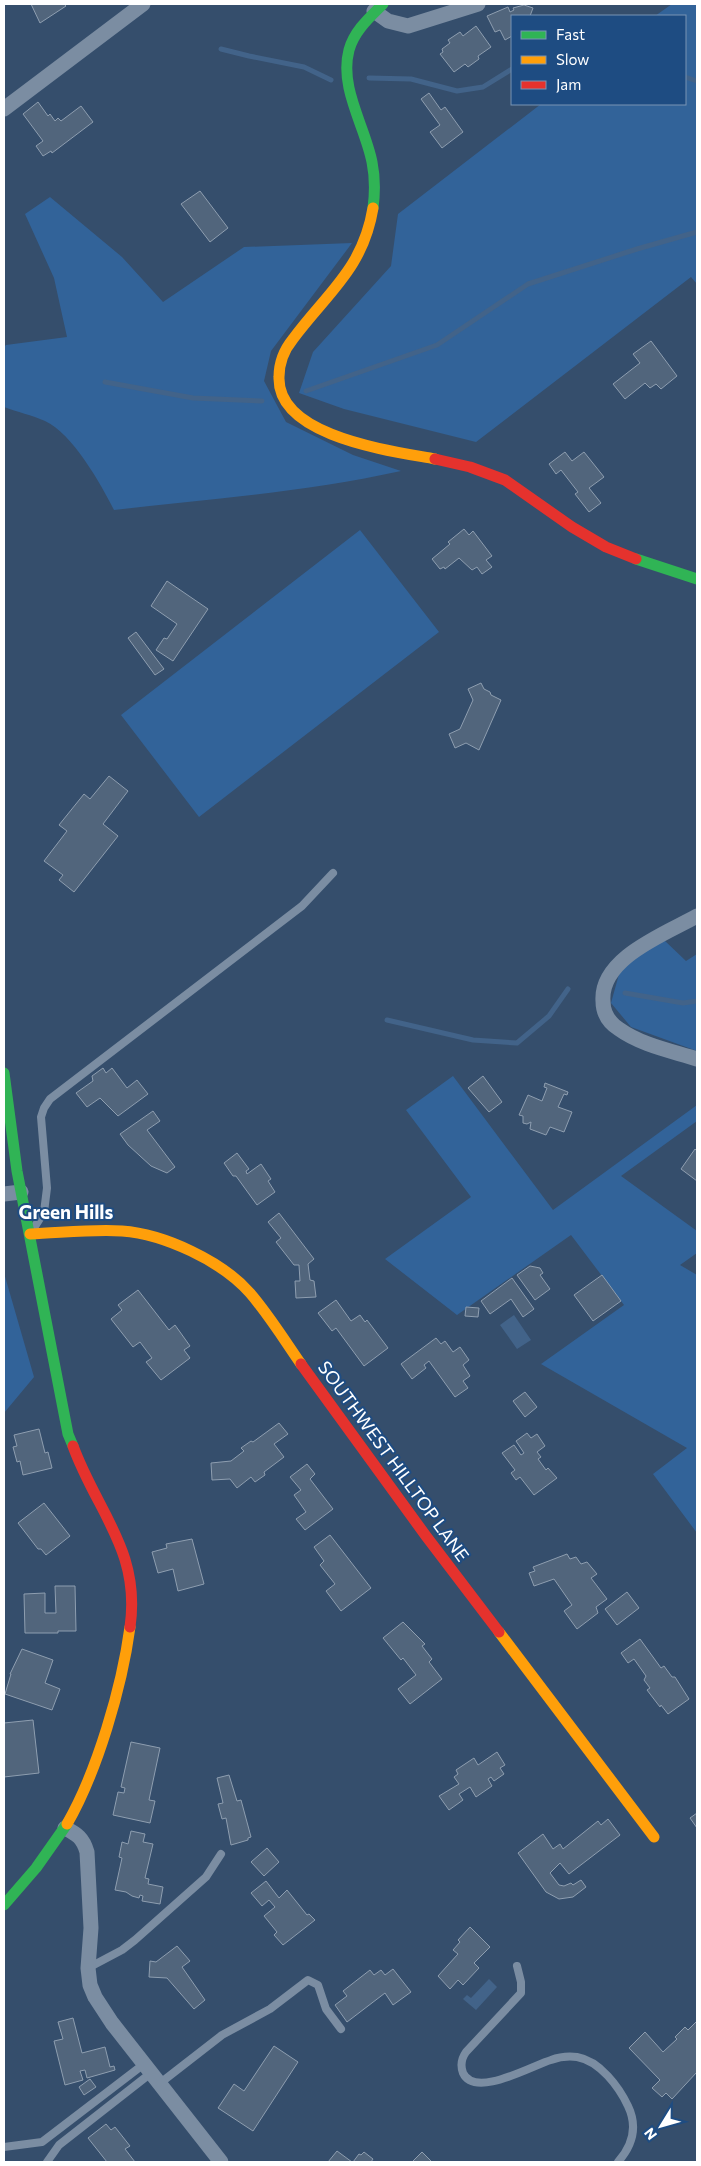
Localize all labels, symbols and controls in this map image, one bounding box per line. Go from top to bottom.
legend [511,15,686,105]
text: Fast [556,25,585,43]
text: Slow [556,50,589,68]
text: Jam [556,75,581,93]
district label: Green Hills [19,1200,114,1223]
street label: SOUTHWEST HILLTOP LANE [314,1356,474,1566]
north arrow [636,2101,686,2151]
text: N [640,2125,660,2143]

